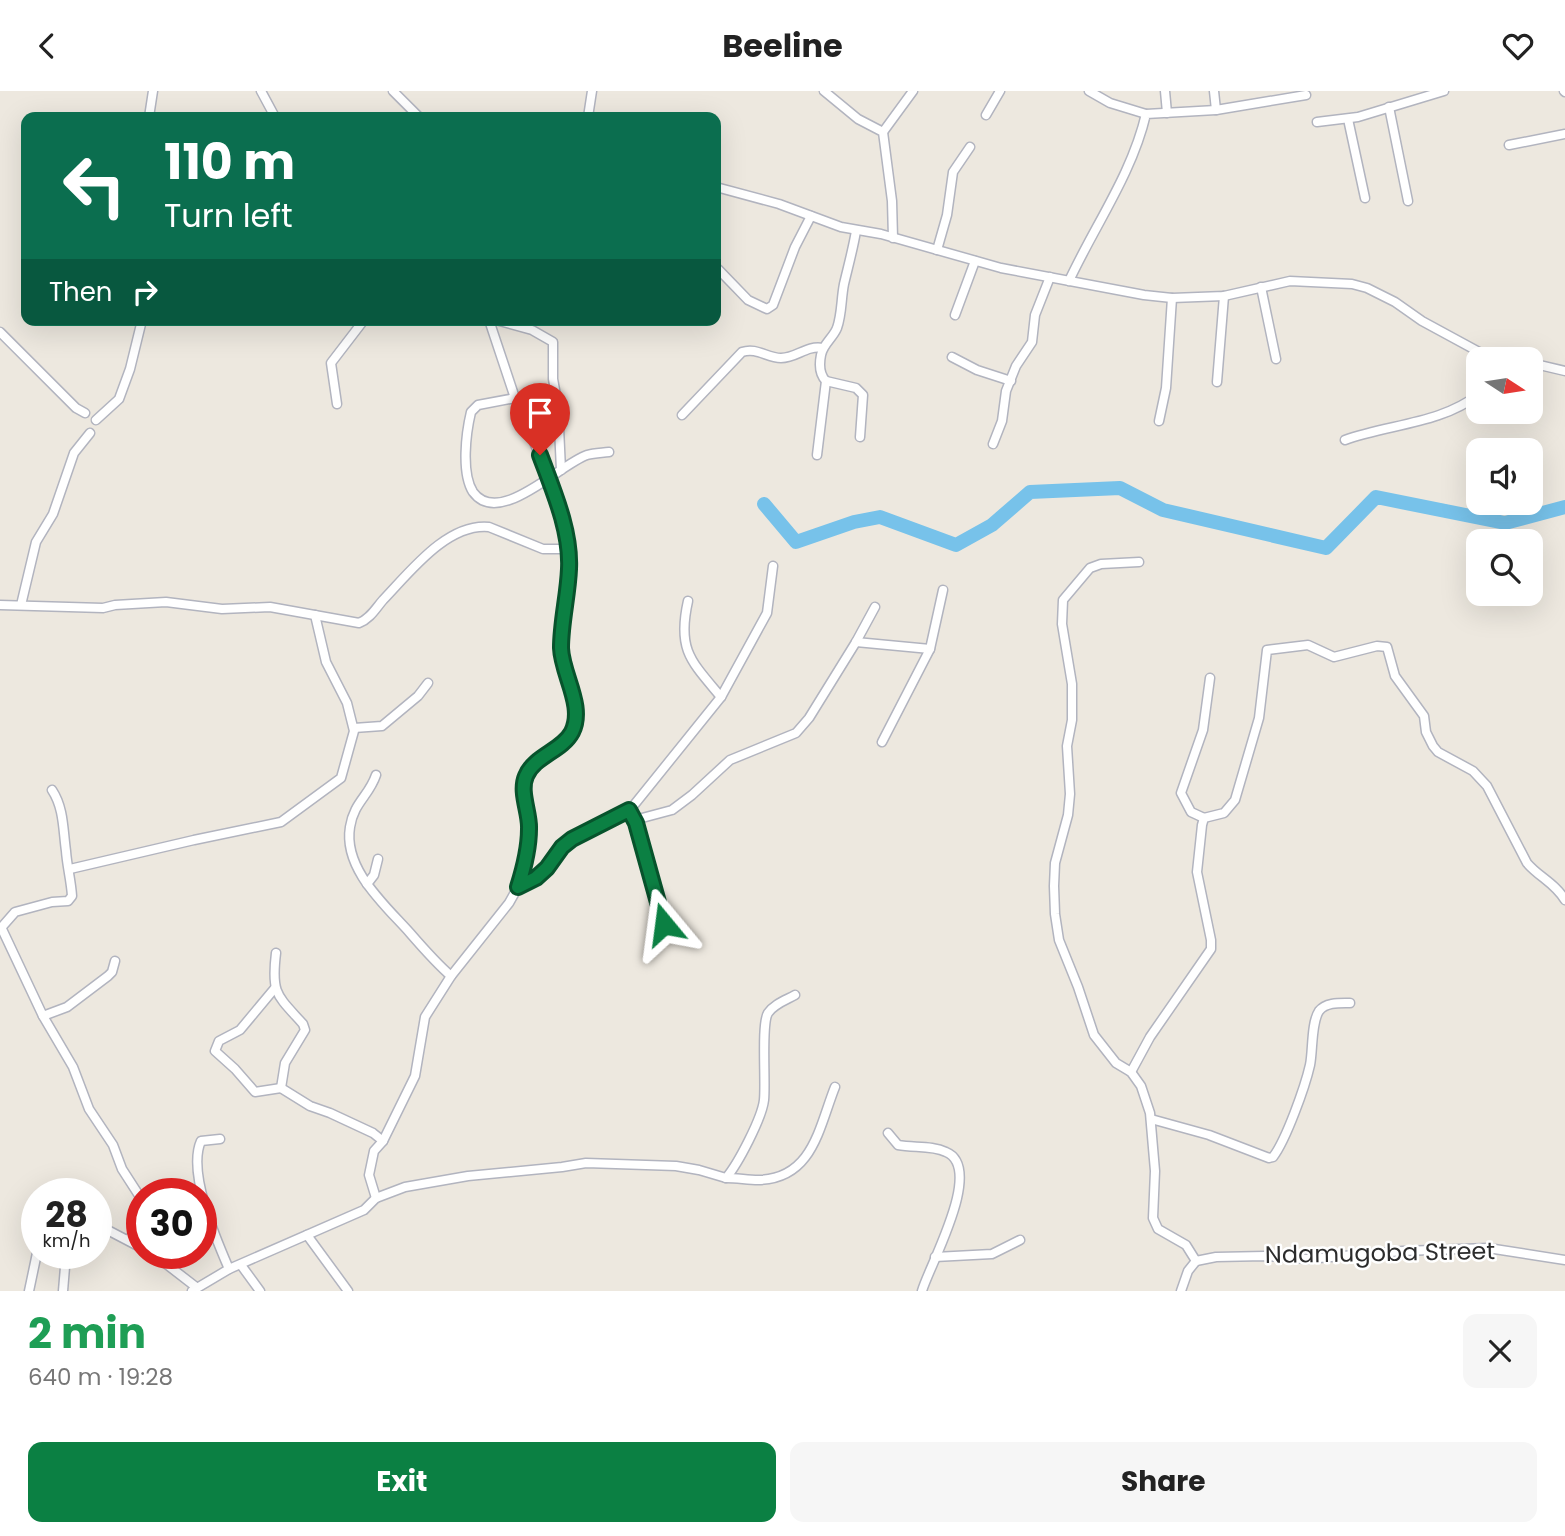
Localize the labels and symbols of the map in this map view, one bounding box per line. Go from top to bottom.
north arrow [1466,347,1544,423]
pin [510,383,570,455]
position arrow [627,887,701,961]
speed limit sign: 30 [126,1178,217,1269]
street label: Ndamugoba Street [1265,1234,1495,1271]

